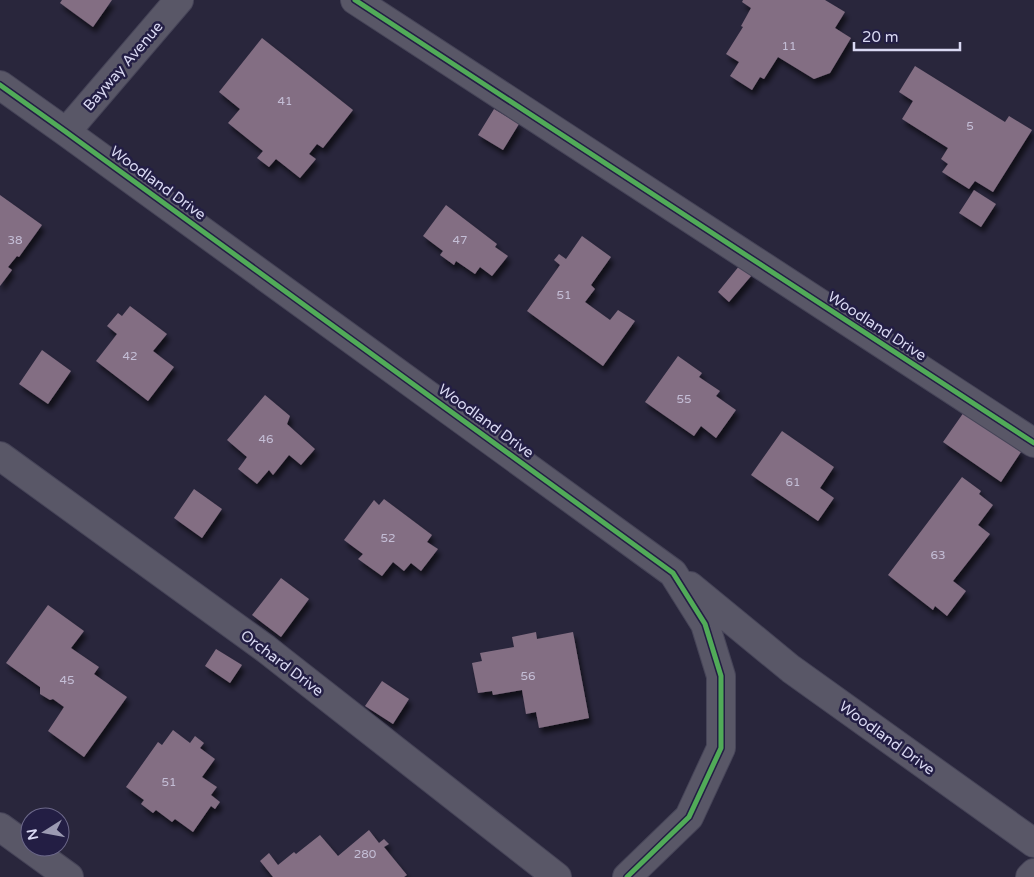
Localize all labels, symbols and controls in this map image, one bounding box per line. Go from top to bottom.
street label: Bayway Avenue [79,18,167,114]
scale bar [854,20,960,52]
text: 20 m [862,28,899,46]
house number: 11 [781,39,797,53]
house number: 41 [277,94,293,108]
house number: 5 [966,119,974,133]
street label: Woodland Drive [107,142,209,224]
house number: 38 [7,233,23,247]
house number: 47 [452,233,468,247]
street label: Woodland Drive [824,287,930,365]
house number: 51 [556,288,572,302]
house number: 42 [122,349,138,363]
street label: Woodland Drive [435,380,537,462]
house number: 55 [676,392,692,406]
house number: 46 [258,432,274,446]
house number: 61 [785,475,801,489]
house number: 52 [380,531,396,545]
house number: 63 [930,548,946,562]
street label: Orchard Drive [237,626,327,700]
house number: 56 [520,669,536,683]
house number: 45 [59,673,75,687]
street label: Woodland Drive [836,697,938,779]
house number: 51 [161,775,177,789]
north arrow [20,807,70,857]
text: N [23,827,42,842]
house number: 280 [354,847,377,861]

